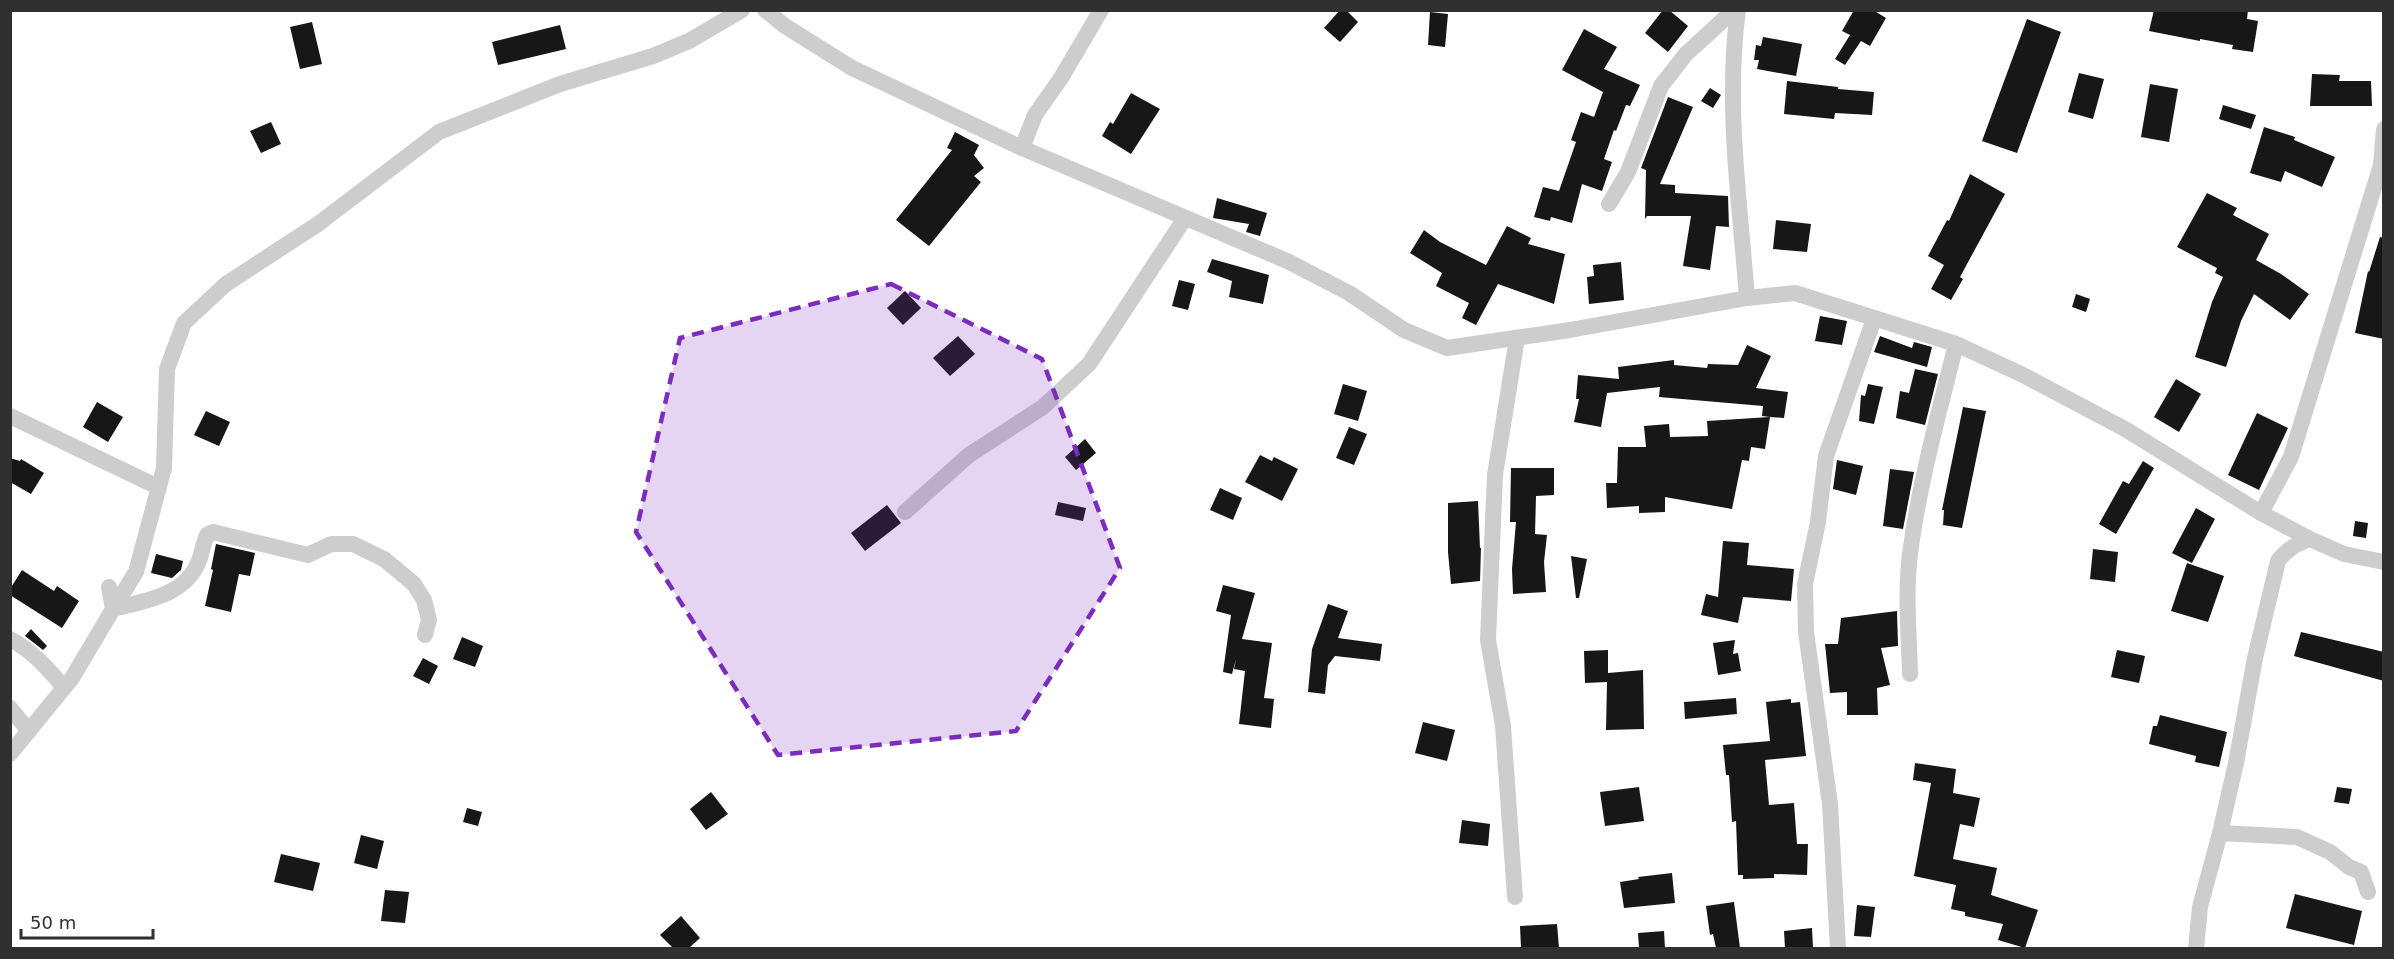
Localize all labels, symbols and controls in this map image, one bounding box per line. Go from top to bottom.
scale bar [21,902,153,940]
text: 50 m [30,912,76,933]

